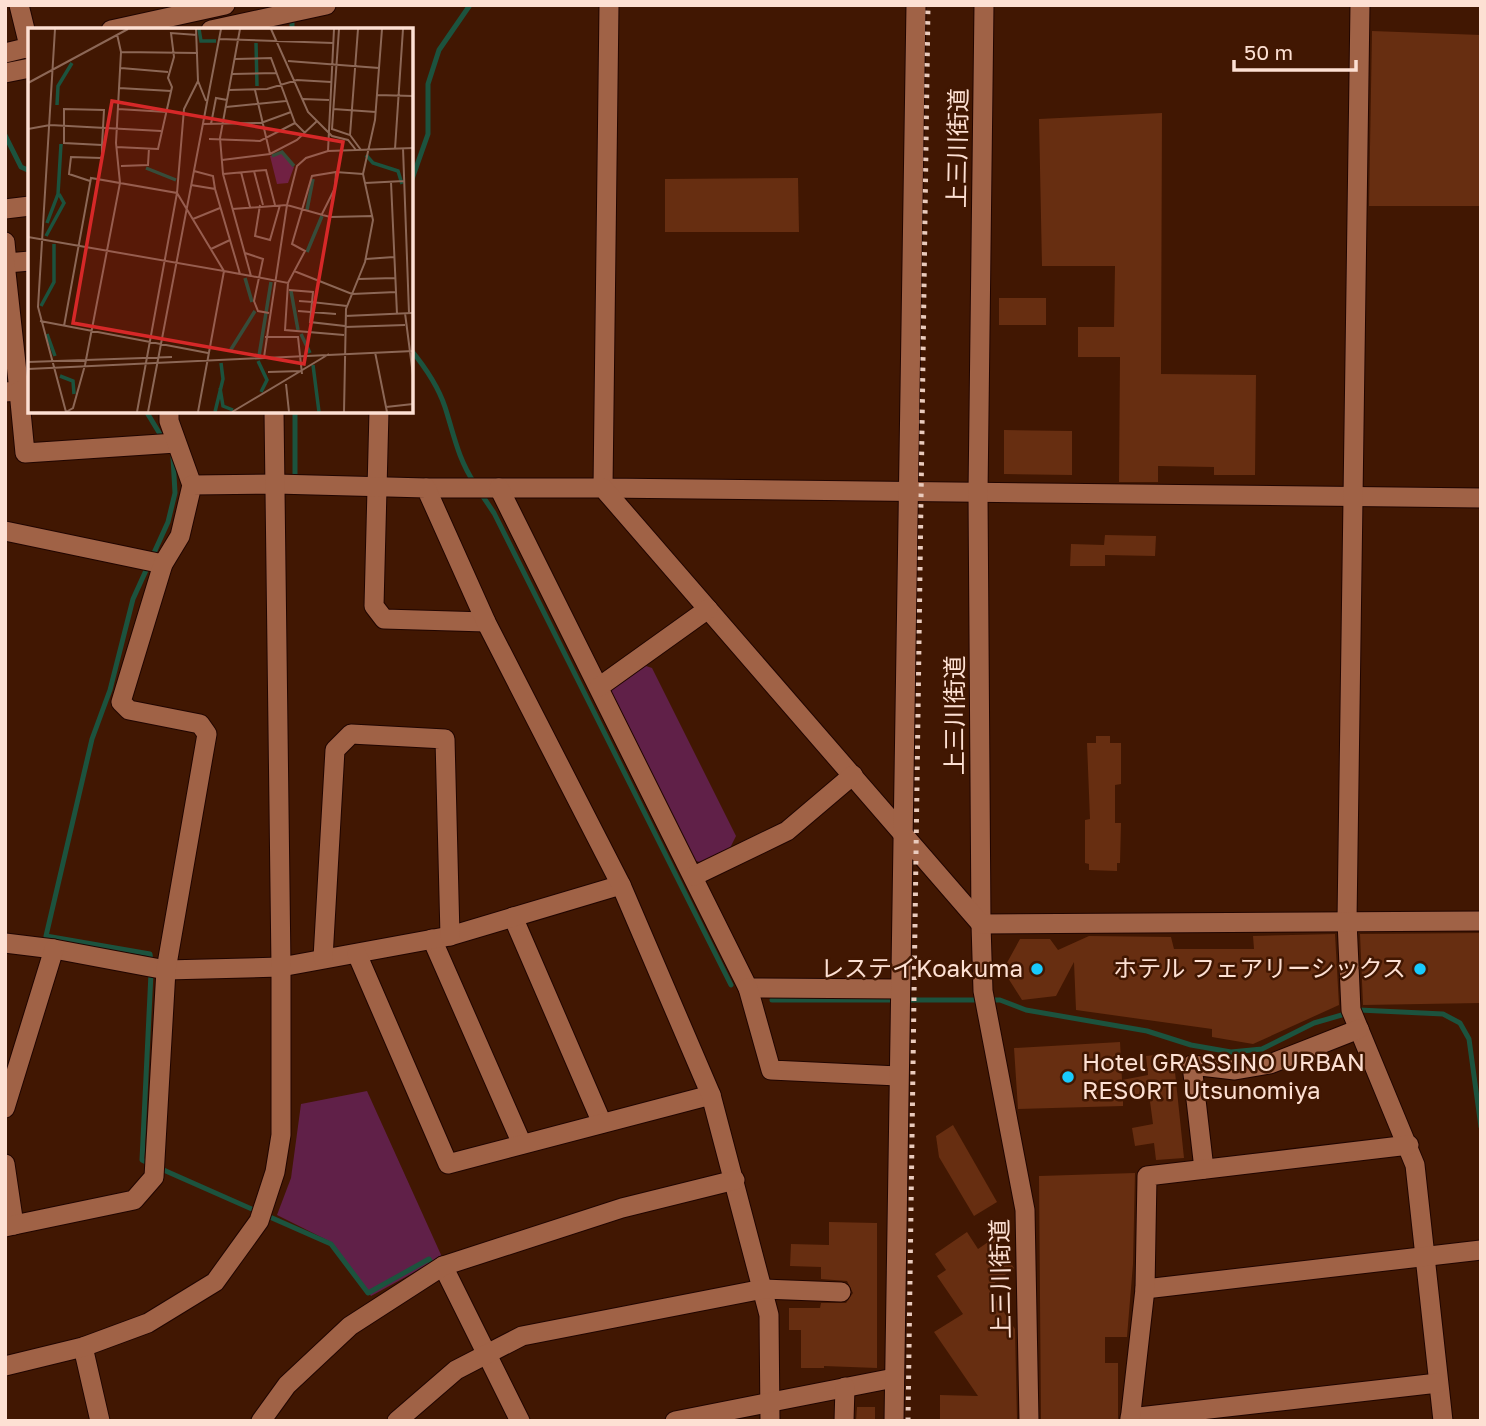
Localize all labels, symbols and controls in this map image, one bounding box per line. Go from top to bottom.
inset map [28,28,413,413]
scale bar [1234,28,1356,72]
text: 50 m [1244,39,1293,65]
street label: 上三川街道 [941,88,972,208]
street label: 上三川街道 [939,655,968,775]
place label: レステイKoakuma [820,953,1023,982]
place label: ホテル フェアリーシックス [1113,953,1406,982]
marker: レステイKoakuma [1029,961,1045,977]
marker: ホテル フェアリーシックス [1412,961,1428,977]
place label: Hotel GRASSINO URBAN RESORT Utsunomiya [1082,1047,1365,1104]
marker: Hotel GRASSINO URBAN RESORT Utsunomiya [1060,1069,1076,1085]
street label: 上三川街道 [984,1219,1015,1339]

